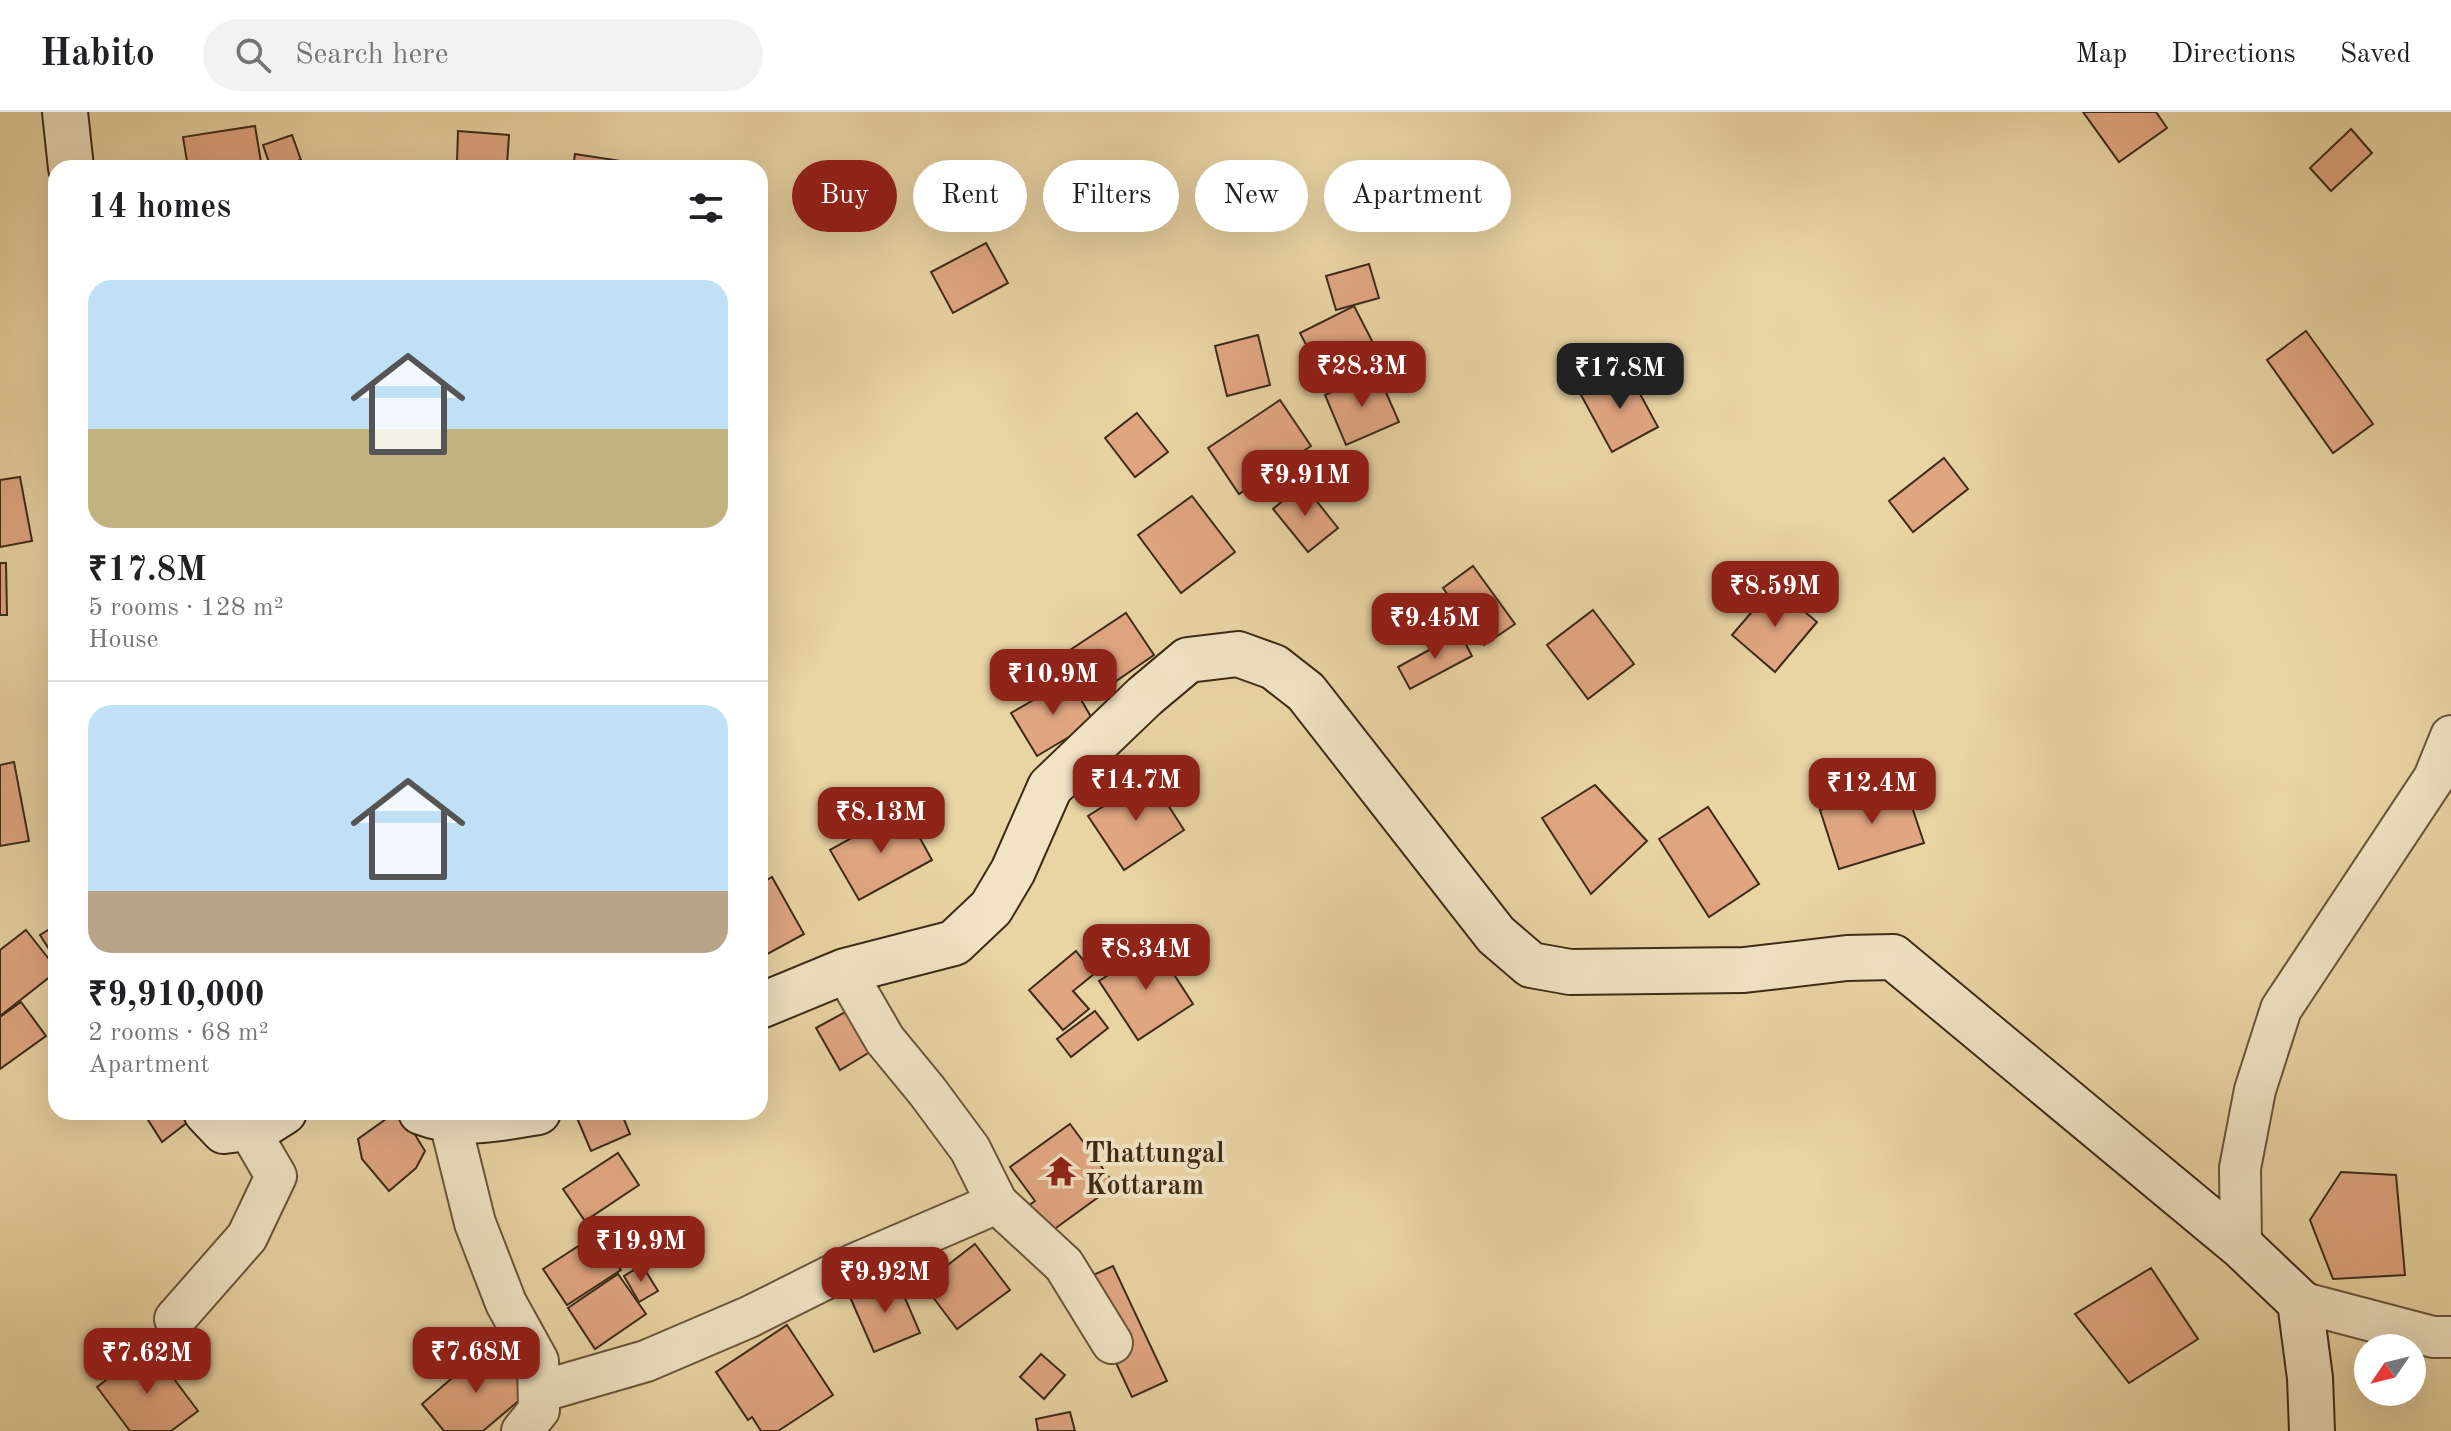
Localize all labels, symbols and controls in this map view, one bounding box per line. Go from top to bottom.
search box [203,19,763,91]
icon: search [231,33,275,77]
text: Habito [40,36,155,74]
text: Search here [295,40,448,70]
text: Map [2075,41,2127,69]
text: Directions [2171,41,2296,69]
text: Saved [2340,41,2411,69]
chip: Buy [792,160,897,232]
chip: Rent [913,160,1027,232]
chip: Filters [1043,160,1179,232]
chip: New [1195,160,1308,232]
chip: Apartment [1324,160,1511,232]
icon: filters [684,186,728,230]
text: 14 homes [88,191,231,225]
icon: home [336,332,480,476]
pin: ₹28.3M [1297,341,1427,409]
pin: ₹17.8M [1555,343,1685,411]
text: ₹28.3M [1317,354,1407,380]
text: ₹17.8M [1575,356,1665,382]
pin: ₹9.91M [1240,450,1370,518]
text: ₹9.91M [1260,463,1350,489]
text: ₹17.8M [88,554,206,588]
pin: ₹8.59M [1710,561,1840,629]
text: ₹8.59M [1730,574,1820,600]
pin: ₹9.45M [1370,593,1500,661]
text: 5 rooms · 128 m² [88,595,284,621]
text: ₹9.45M [1390,606,1480,632]
text: House [88,627,159,653]
pin: ₹10.9M [988,649,1118,717]
text: ₹10.9M [1008,662,1098,688]
pin: ₹14.7M [1071,755,1201,823]
icon: home [336,757,480,901]
pin: ₹12.4M [1807,758,1937,826]
text: ₹14.7M [1091,768,1181,794]
text: ₹12.4M [1827,771,1917,797]
pin: ₹8.13M [816,787,946,855]
text: ₹8.13M [836,800,926,826]
pin: ₹8.34M [1081,924,1211,992]
text: ₹8.34M [1101,937,1191,963]
text: ₹9,910,000 [88,979,265,1013]
text: 2 rooms · 68 m² [88,1020,269,1046]
text: Apartment [88,1052,210,1078]
place label: Thattungal Kottaram [1085,1141,1225,1201]
temple icon: Thattungal Kottaram [1044,1154,1078,1188]
pin: ₹19.9M [576,1216,706,1284]
text: ₹19.9M [596,1229,686,1255]
pin: ₹9.92M [820,1247,950,1315]
text: ₹9.92M [840,1260,930,1286]
pin: ₹7.68M [411,1327,541,1395]
pin: ₹7.62M [82,1328,212,1396]
north arrow [2354,1334,2426,1406]
map controls [2354,1334,2426,1406]
text: ₹7.68M [431,1340,521,1366]
text: ₹7.62M [102,1341,192,1367]

